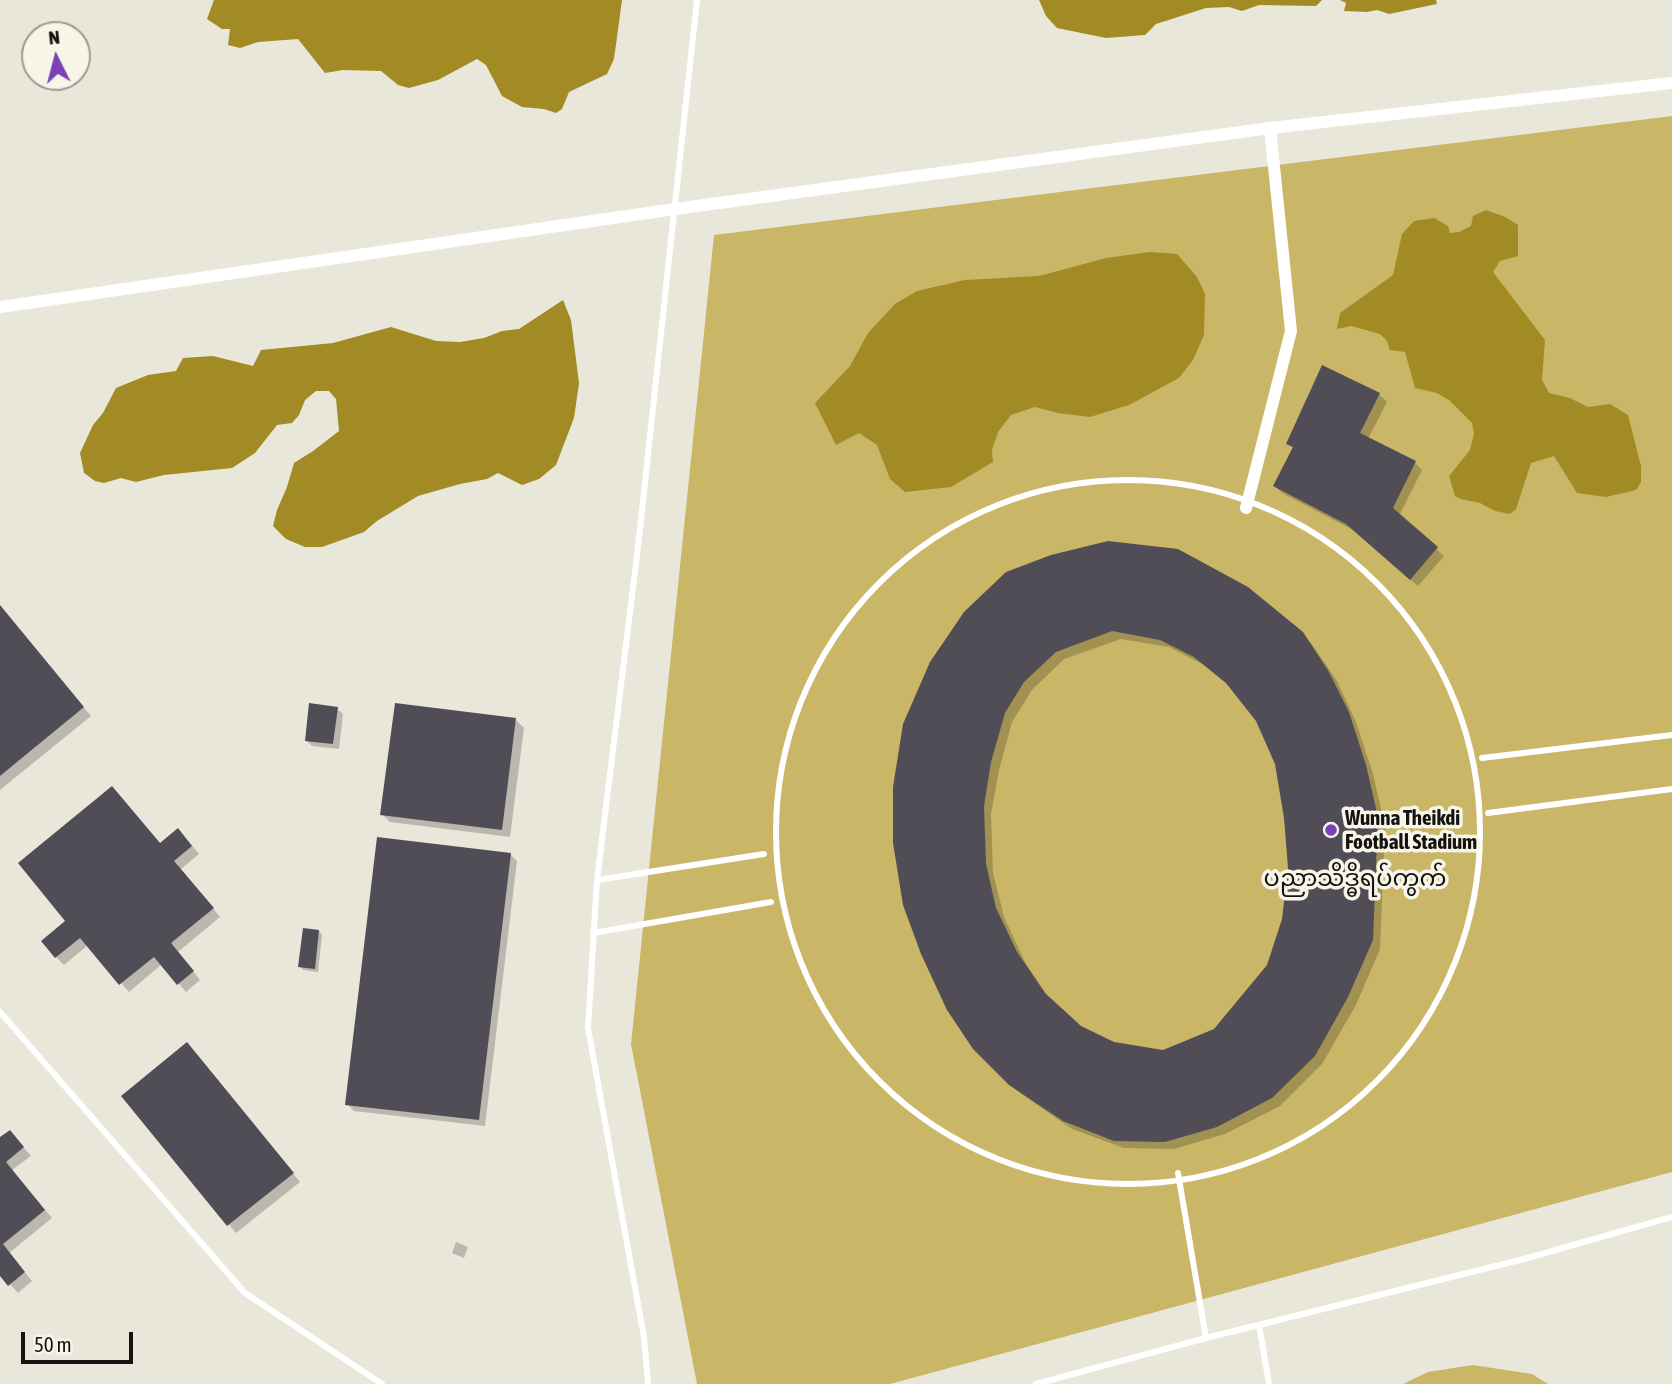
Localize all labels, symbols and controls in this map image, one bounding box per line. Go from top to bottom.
north arrow [21,21,91,91]
text: N [47,26,61,49]
place label: Wunna Theikdi Football Stadium [1345,805,1477,855]
marker: Wunna Theikdi Football Stadium [1323,822,1339,838]
district label: ပညာသိဒ္ဓိရပ်ကွက် [1264,864,1446,892]
scale bar [24,1318,136,1362]
text: 50 m [34,1332,72,1356]

